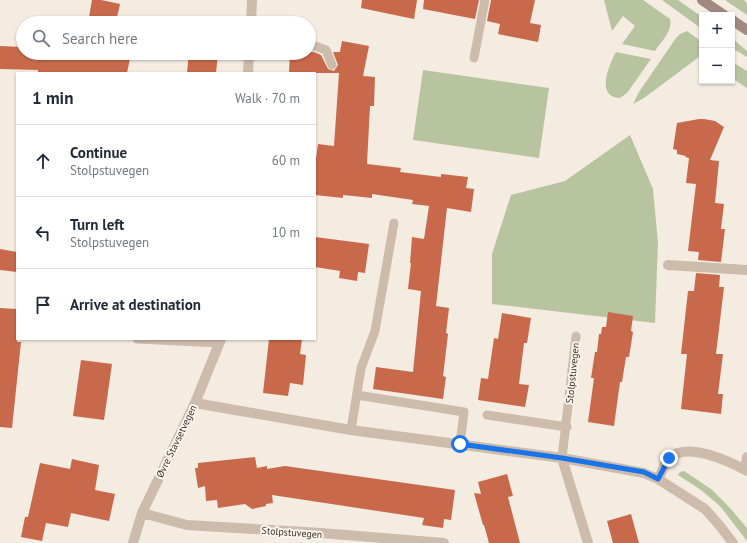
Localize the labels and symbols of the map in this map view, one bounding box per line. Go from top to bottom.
street label: Stolpstuvegen [563,342,582,404]
street label: Øvre Stavsetvegen [153,403,200,480]
route start [451,435,469,453]
route end [660,449,678,467]
street label: Stolpstuvegen [261,524,323,541]

